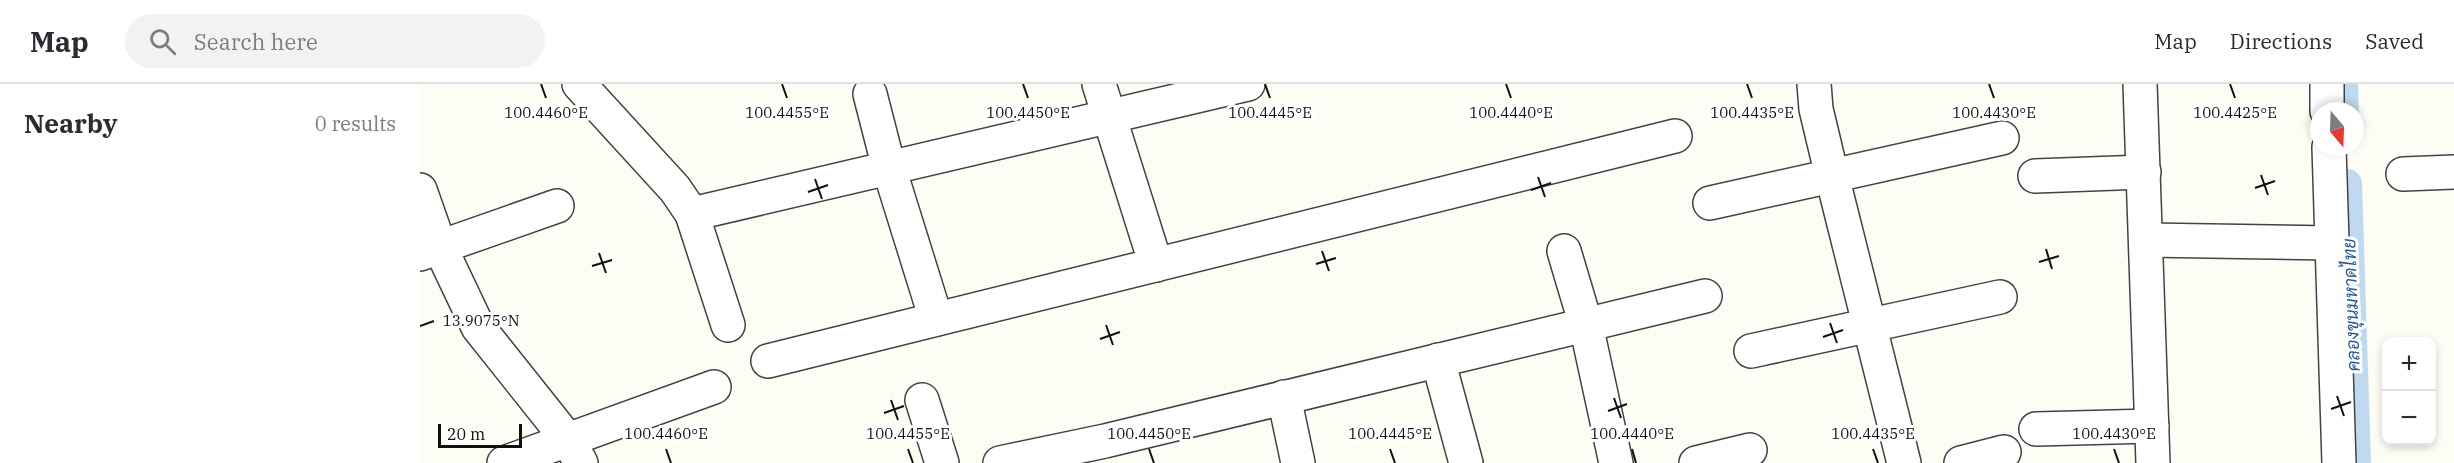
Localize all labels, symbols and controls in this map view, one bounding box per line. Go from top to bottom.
search box [125,14,545,68]
text: Map [30,23,89,60]
icon: search [146,25,179,58]
text: Search here [194,27,318,56]
text: Map [2154,27,2197,55]
text: Directions [2230,27,2332,55]
text: Saved [2365,27,2424,55]
north arrow [2310,102,2364,156]
text: 100.4460°E [504,103,588,122]
text: 100.4455°E [745,103,829,122]
text: 100.4450°E [986,103,1070,122]
text: 100.4445°E [1228,103,1312,122]
text: 100.4440°E [1469,103,1553,122]
text: 100.4435°E [1710,103,1794,122]
text: 100.4430°E [1952,103,2036,122]
text: 100.4425°E [2193,103,2277,122]
text: Nearby [24,106,118,140]
text: 0 results [315,110,396,137]
water label: คลองขุนมหาดไทย [2336,238,2366,372]
text: 13.9075°N [443,311,519,330]
map controls [2382,337,2436,445]
button: + [2382,337,2436,391]
button: − [2382,391,2436,445]
scale bar [438,421,522,448]
text: 20 m [447,424,485,444]
text: 100.4460°E [624,424,708,443]
text: 100.4455°E [866,424,950,443]
text: 100.4450°E [1107,424,1191,443]
text: 100.4445°E [1348,424,1432,443]
text: 100.4440°E [1590,424,1674,443]
text: 100.4435°E [1831,424,1915,443]
text: 100.4430°E [2072,424,2156,443]

